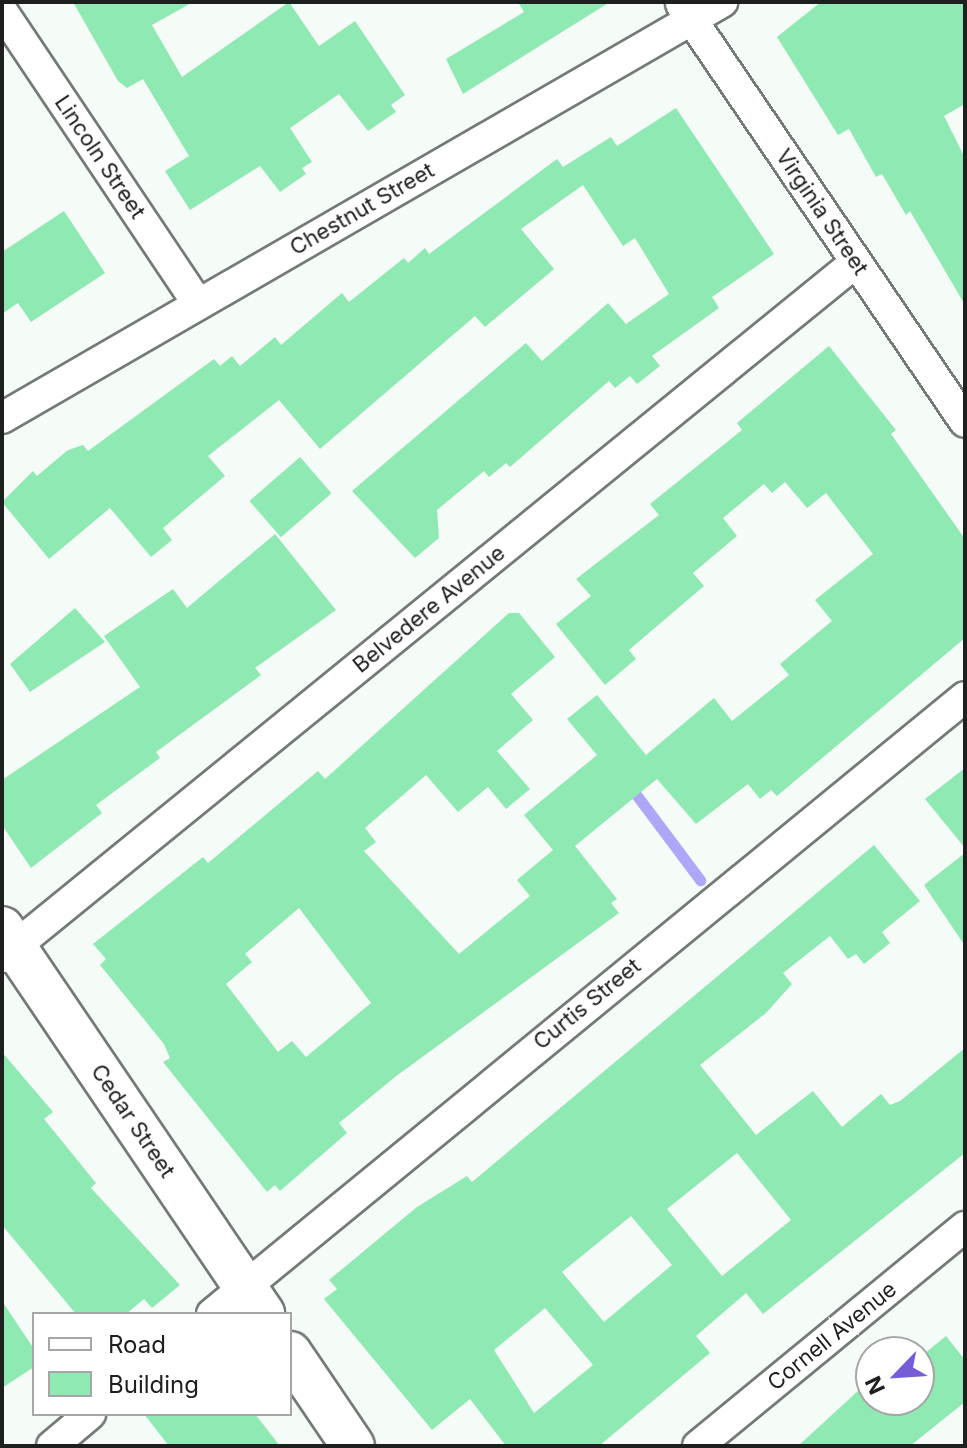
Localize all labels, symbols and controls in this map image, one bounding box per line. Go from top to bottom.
street label: Lincoln Street [49,90,151,224]
street label: Virginia Street [770,144,874,280]
street label: Chestnut Street [285,157,439,261]
street label: Belvedere Avenue [348,540,510,678]
street label: Curtis Street [528,953,646,1055]
street label: Cedar Street [85,1059,181,1183]
street label: Cornell Avenue [762,1276,902,1396]
legend [32,1312,292,1416]
text: Road [108,1330,166,1359]
north arrow [855,1336,935,1416]
text: Building [108,1370,199,1399]
text: N [860,1372,890,1398]

